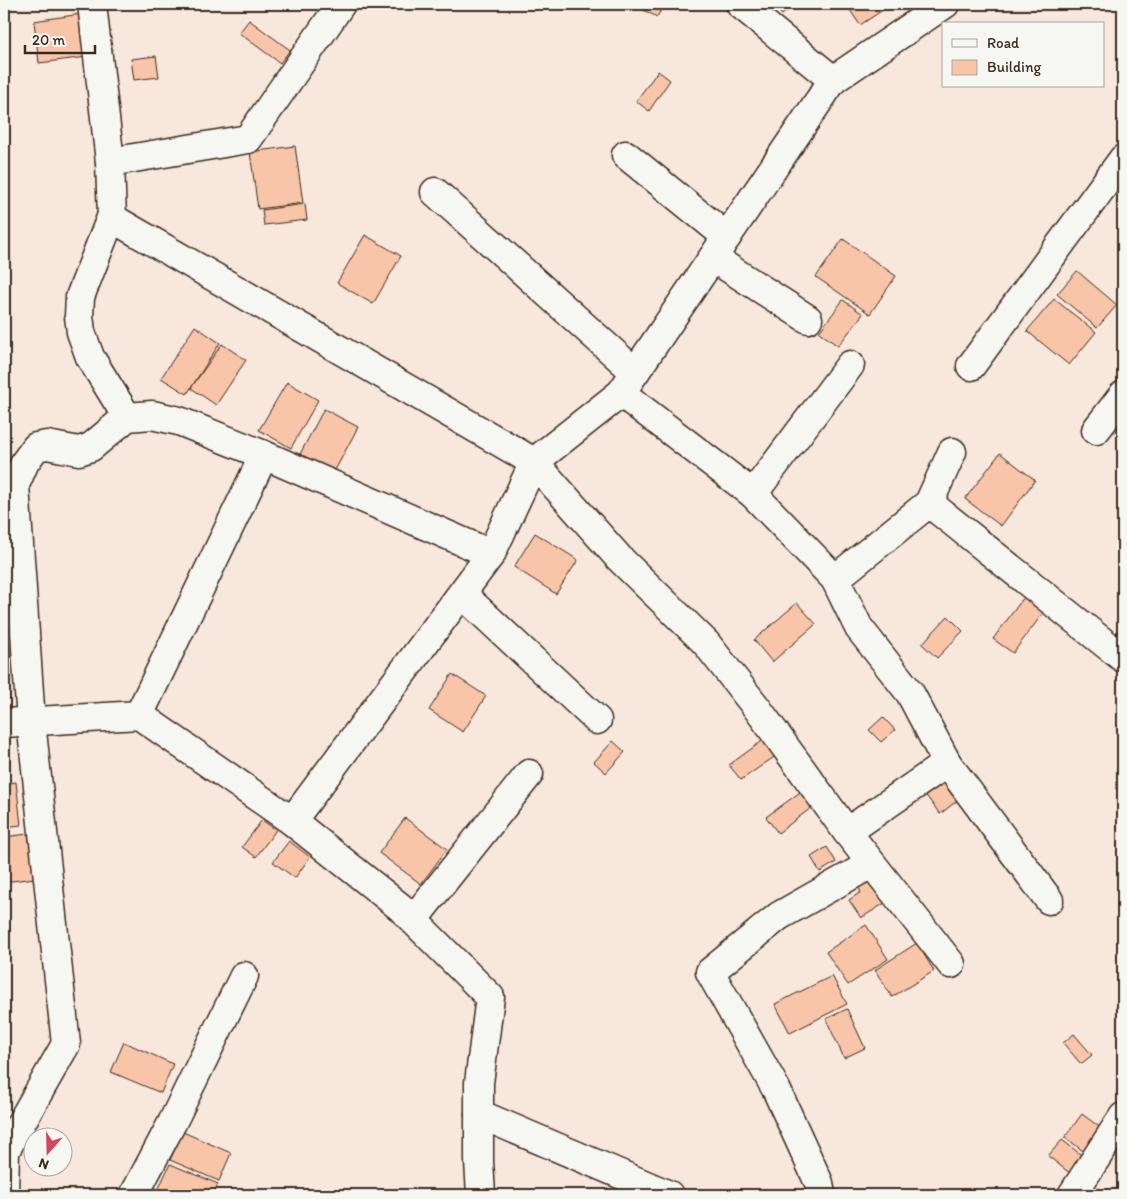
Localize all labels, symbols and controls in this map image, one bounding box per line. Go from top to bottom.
scale bar [25,22,95,54]
legend [942,22,1104,88]
text: 20 m [32,31,66,49]
text: Road [987,34,1020,52]
text: Building [987,58,1041,76]
north arrow [22,1126,72,1176]
text: N [36,1154,51,1173]

